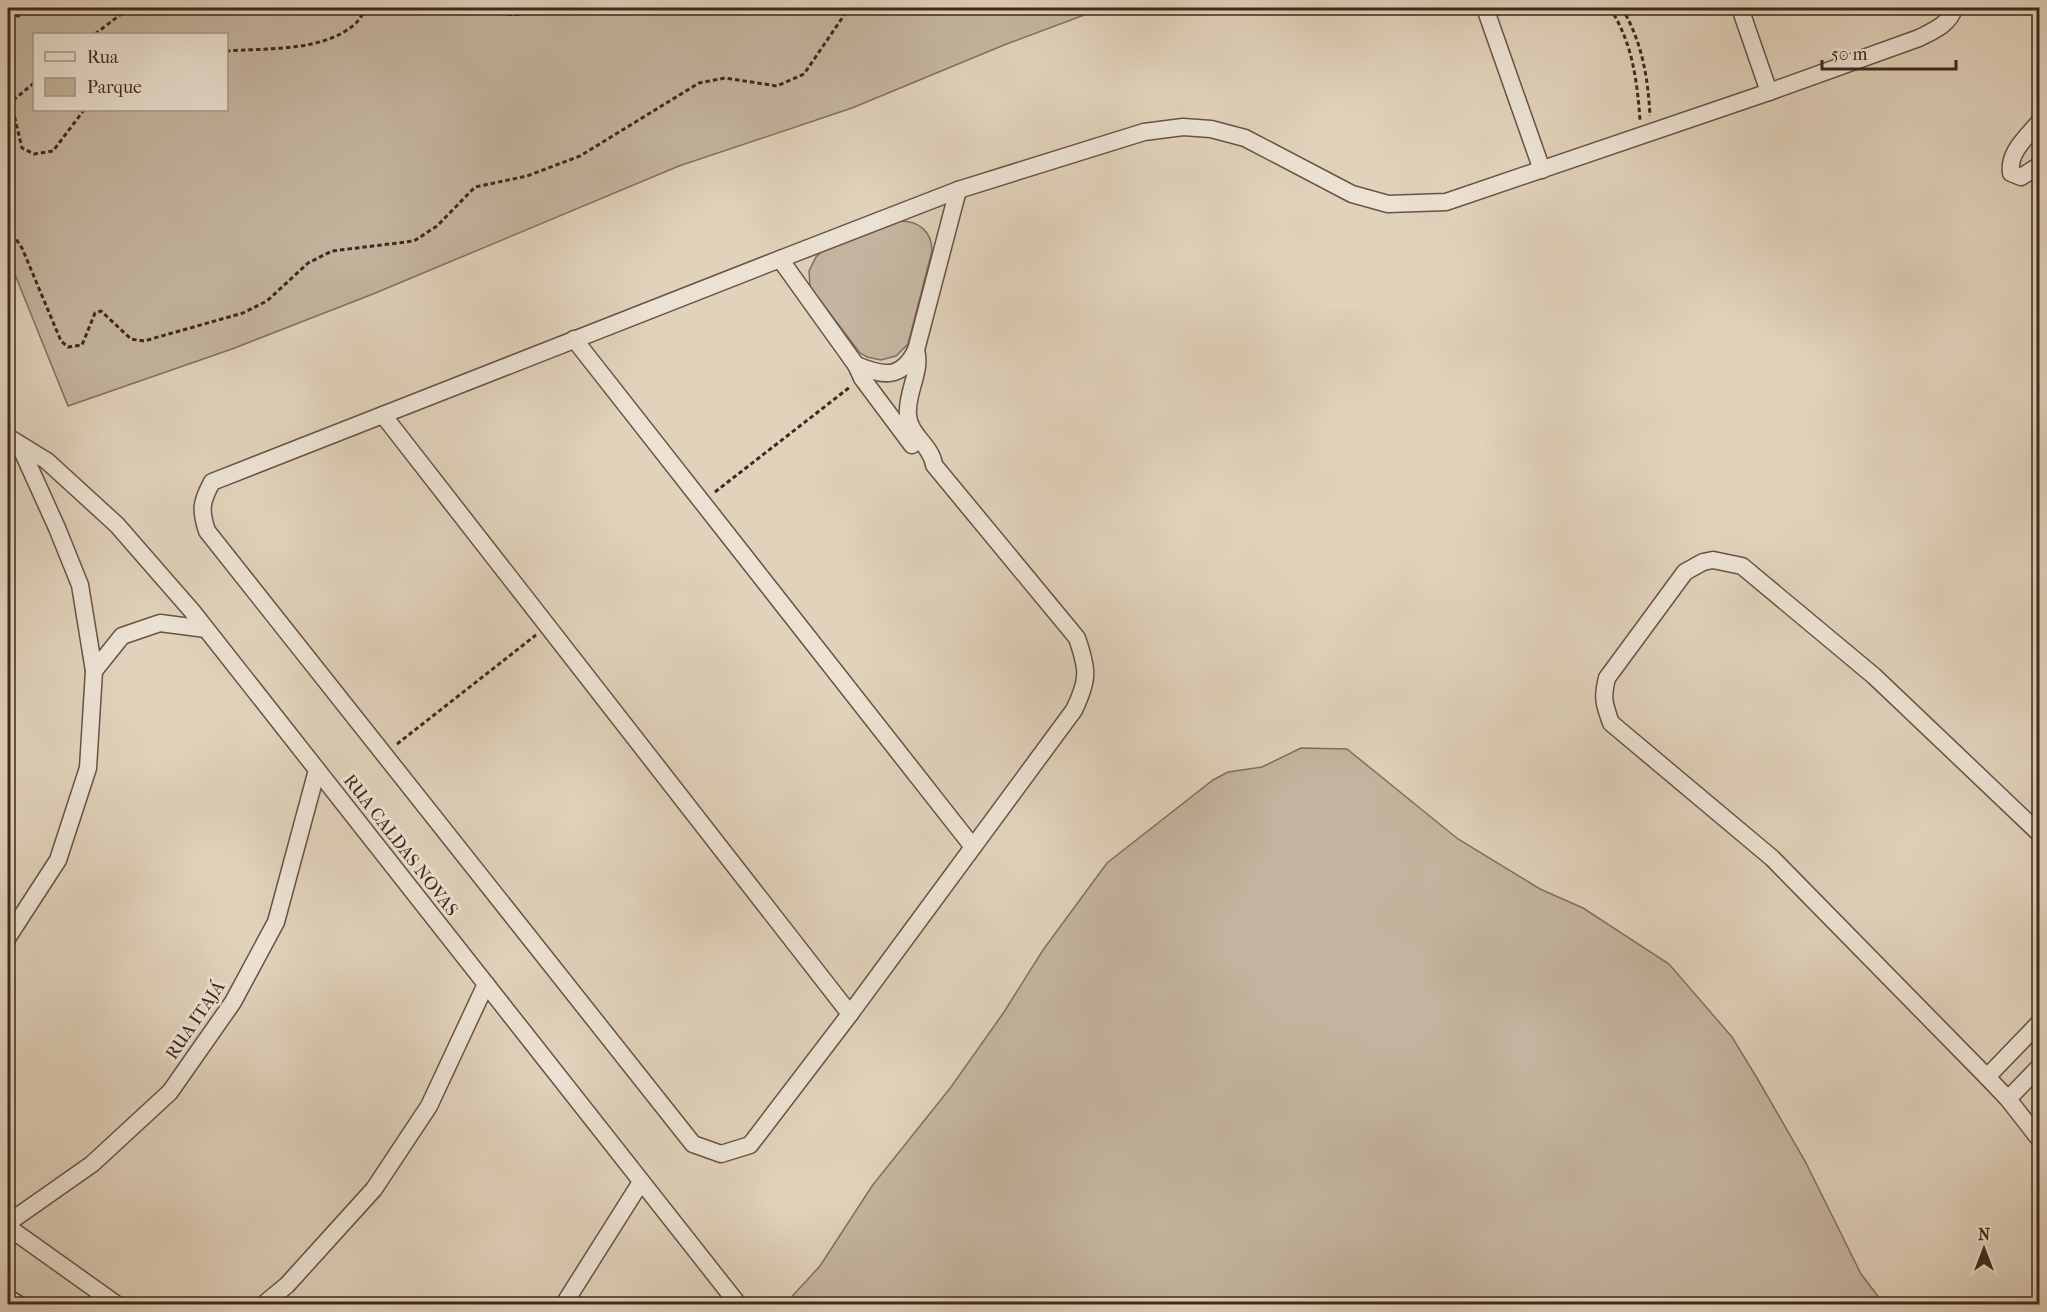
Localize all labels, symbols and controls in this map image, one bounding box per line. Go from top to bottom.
legend [33,33,228,111]
scale bar [1822,33,1956,71]
text: 50 m [1831,44,1868,65]
text: Rua [87,47,119,68]
text: Parque [87,77,142,98]
street label: RUA CALDAS NOVAS [339,770,462,920]
street label: RUA ITAJÁ [161,976,230,1064]
north arrow [1954,1219,2014,1279]
text: N [1978,1225,1991,1244]

